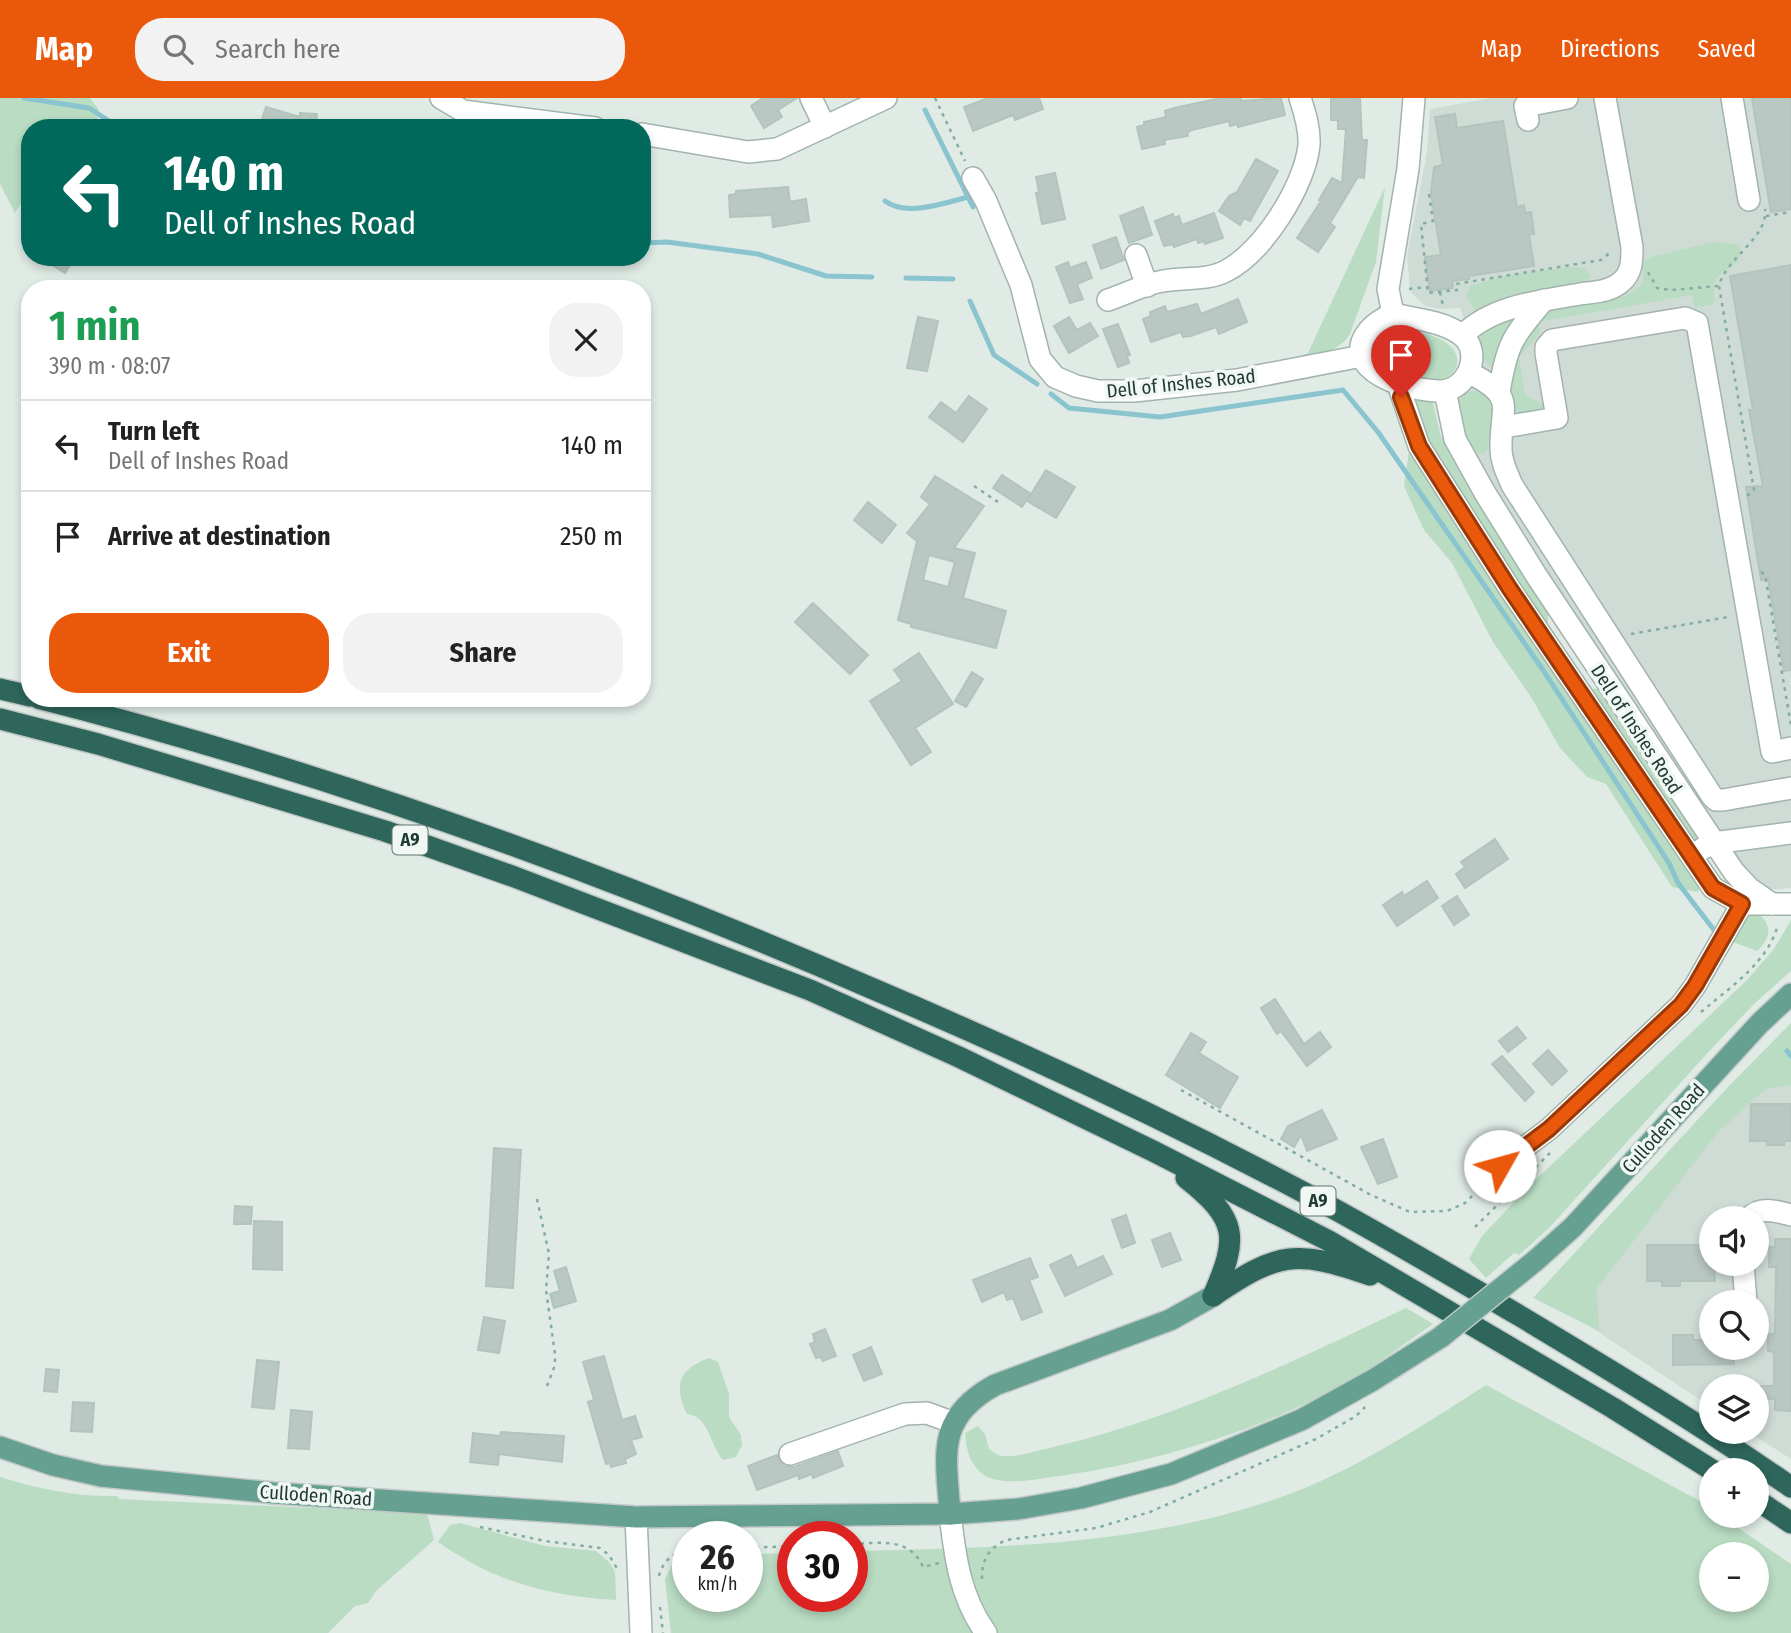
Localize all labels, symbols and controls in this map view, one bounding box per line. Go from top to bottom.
search box [135,18,625,81]
text: Map [35,29,93,69]
icon: search [159,30,197,68]
text: Search here [215,34,340,65]
text: Map [1481,35,1522,63]
text: Directions [1560,35,1659,63]
text: Saved [1697,35,1756,63]
text: 140 m [164,144,284,203]
icon: left [49,147,140,238]
text: Dell of Inshes Road [164,204,416,242]
text: 1 min [49,301,140,351]
button: close [549,303,623,377]
pin [1371,325,1431,397]
icon: arrive [1382,336,1420,374]
text: 390 m · 08:07 [49,352,170,380]
street label: Dell of Inshes Road [1105,364,1257,403]
text: Turn left [108,416,200,447]
icon: left [49,427,87,465]
text: 140 m [561,430,623,461]
text: Dell of Inshes Road [108,447,289,475]
icon: arrive [49,518,87,556]
text: Arrive at destination [108,521,331,552]
text: 250 m [560,521,623,552]
button: Exit [49,613,329,693]
button: Share [343,613,623,693]
street label: Dell of Inshes Road [1586,660,1687,798]
road number: A9 [392,826,428,854]
street label: Culloden Road [1617,1079,1710,1178]
position arrow [1463,1129,1537,1203]
road number: A9 [1300,1186,1336,1216]
map controls [1699,1206,1769,1612]
button: sound [1699,1206,1769,1276]
button: search [1699,1290,1769,1360]
button: layers [1699,1374,1769,1444]
button: + [1699,1458,1769,1528]
street label: Culloden Road [259,1480,373,1511]
speed limit sign: 30 [777,1521,868,1612]
text: 26 [700,1536,735,1578]
button: − [1699,1542,1769,1612]
text: km/h [697,1573,738,1595]

